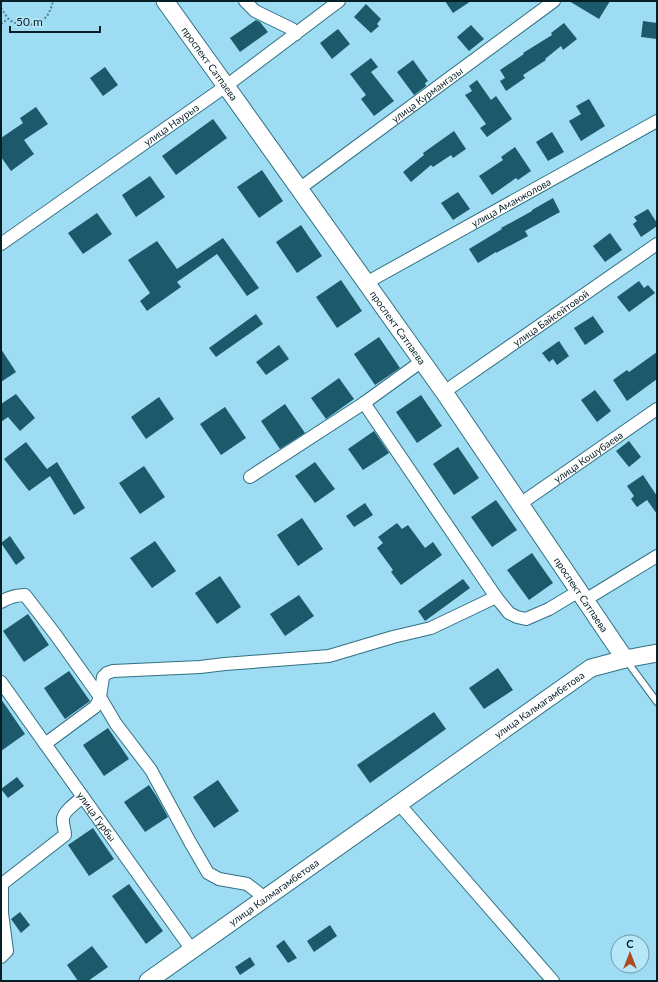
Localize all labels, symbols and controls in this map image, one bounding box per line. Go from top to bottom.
scale bar [10,8,100,34]
text: 50 m [16,14,43,29]
street label: проспект Сатпаева [179,24,240,103]
street label: улица Курмангазы [389,64,465,125]
street label: улица Наурыз [141,101,202,148]
street label: улица Аманжолова [469,175,553,229]
street label: улица Байсейтовой [511,287,591,348]
street label: проспект Сатпаева [368,288,428,367]
street label: улица Кошубаева [551,429,625,485]
street label: проспект Сатпаева [552,555,611,634]
street label: улица Калмагамбетова [492,669,586,740]
street label: улица Гурбы [75,789,119,844]
street label: улица Калмагамбетова [227,856,321,928]
north arrow [610,934,650,974]
text: С [626,937,634,950]

